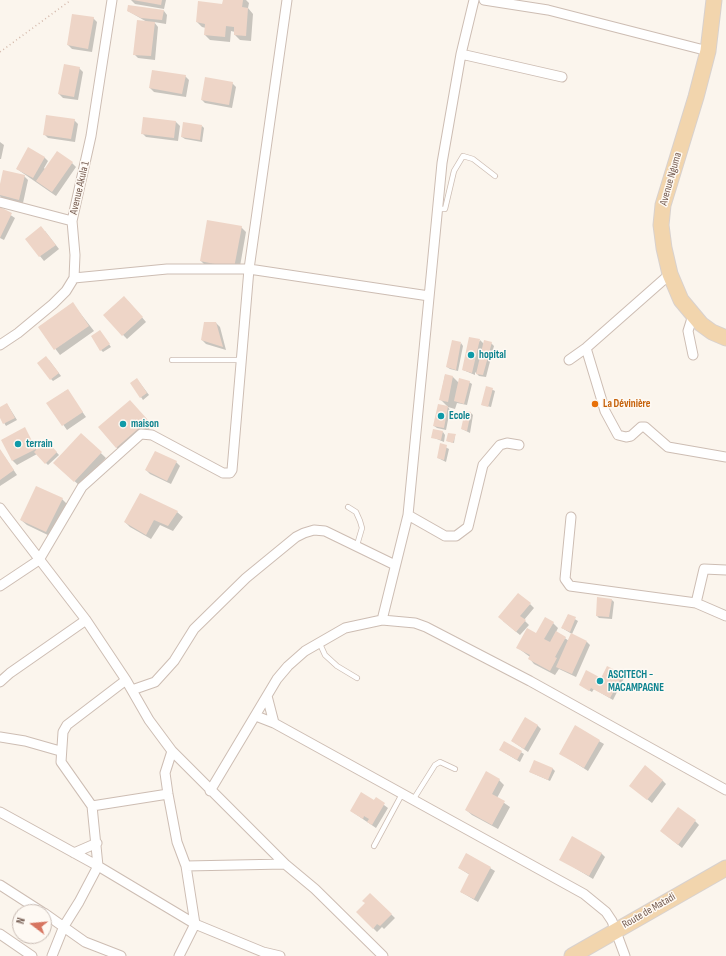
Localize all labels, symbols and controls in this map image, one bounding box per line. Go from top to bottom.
street label: Avenue Nguma [657,151,685,207]
street label: Avenue Akula 1 [67,160,93,216]
place label: hopital [479,348,506,362]
marker: hopital [466,350,476,360]
place label: La Dévinière [603,397,651,411]
marker: La Dévinière [590,399,600,409]
place label: Ecole [449,409,470,423]
marker: Ecole [436,411,446,421]
place label: maison [131,417,159,431]
marker: maison [118,419,128,429]
place label: terrain [26,437,53,451]
marker: terrain [13,439,23,449]
place label: ASCITECH - MACAMPAGNE [608,668,664,694]
marker: ASCITECH - MACAMPAGNE [595,676,605,686]
street label: Route de Matadi [620,890,678,932]
north arrow [12,904,52,944]
text: N [14,916,28,925]

